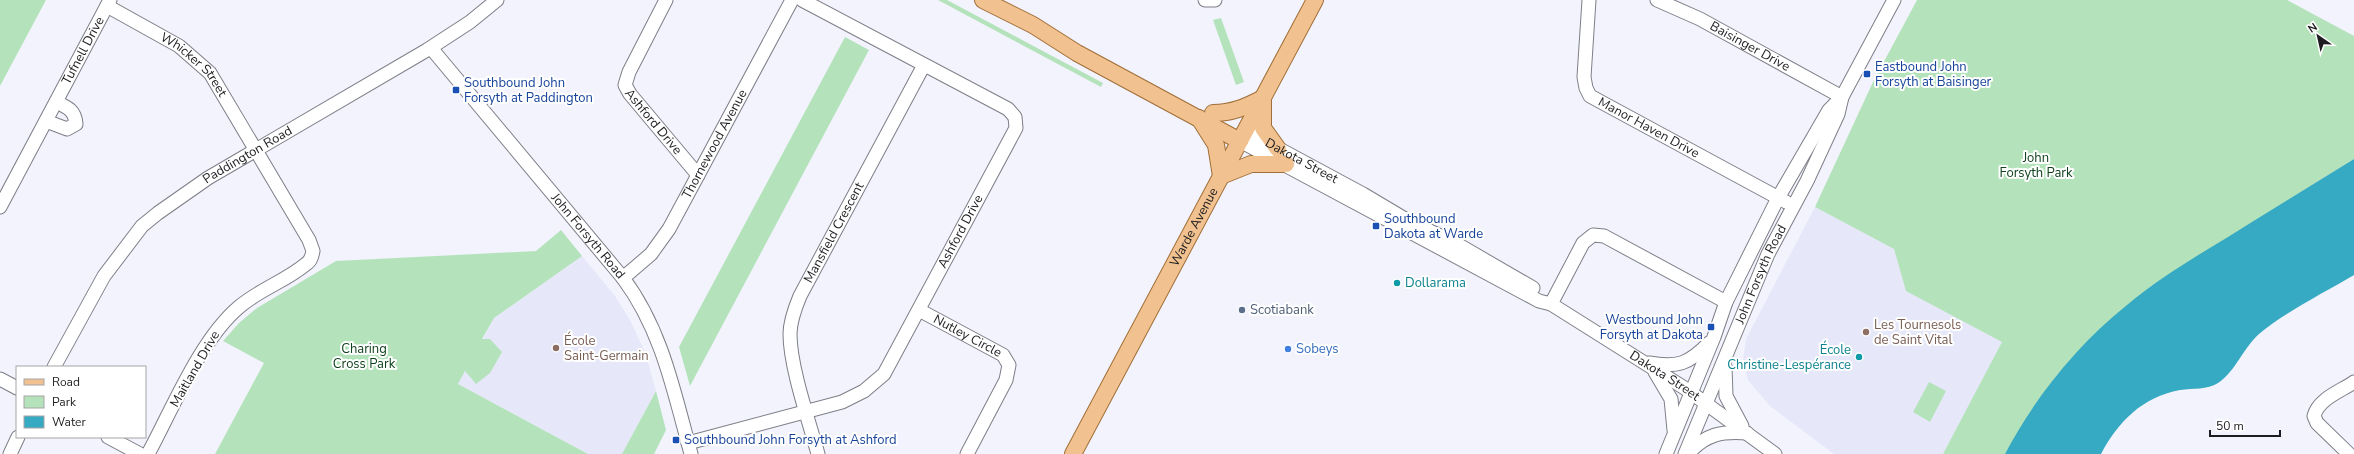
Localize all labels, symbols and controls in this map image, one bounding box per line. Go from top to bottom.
street label: Tufnell Drive [58,13,109,88]
north arrow [2298,16,2338,56]
street label: Baisinger Drive [1707,17,1793,76]
text: N [2305,20,2320,37]
street label: Whicker Street [157,28,231,101]
place label: Eastbound John Forsyth at Baisinger [1875,58,1992,91]
marker: Eastbound John Forsyth at Baisinger [1862,69,1872,79]
place label: Southbound John Forsyth at Paddington [464,74,593,107]
marker: Southbound John Forsyth at Paddington [451,85,461,95]
street label: Ashford Drive [620,85,686,158]
street label: Thornewood Avenue [678,86,751,202]
street label: Manor Haven Drive [1595,93,1703,162]
street label: Paddington Road [199,122,296,188]
street label: Dakota Street [1262,134,1342,188]
park label: John Forsyth Park [2000,149,2073,182]
street label: Mansfield Crescent [800,179,869,286]
street label: Warde Avenue [1165,184,1222,270]
street label: John Forsyth Road [546,189,629,283]
street label: Ashford Drive [933,191,988,271]
place label: Southbound Dakota at Warde [1384,210,1483,243]
marker: Southbound Dakota at Warde [1371,221,1381,231]
street label: John Forsyth Road [1731,222,1791,328]
place label: Dollarama [1405,274,1466,292]
marker: Dollarama [1392,278,1402,288]
place label: Scotiabank [1250,301,1314,319]
marker: Scotiabank [1237,305,1247,315]
street label: Nutley Circle [930,310,1005,362]
place label: Westbound John Forsyth at Dakota [1600,311,1703,344]
place label: Les Tournesols de Saint Vital [1874,316,1961,349]
marker: Westbound John Forsyth at Dakota [1706,322,1716,332]
street label: Maitland Drive [166,327,224,411]
marker: Les Tournesols de Saint Vital [1861,327,1871,337]
place label: École Saint-Germain [564,331,649,365]
park label: Charing Cross Park [333,340,396,373]
place label: Sobeys [1296,340,1338,358]
place label: École Christine-Lespérance [1727,340,1851,374]
marker: École Saint-Germain [551,343,561,353]
marker: Sobeys [1283,344,1293,354]
street label: Dakota Street [1626,347,1704,405]
marker: École Christine-Lespérance [1854,352,1864,362]
legend [16,366,146,438]
text: Road [52,374,80,390]
text: Park [52,394,77,410]
scale bar [2210,412,2280,438]
text: Water [52,414,86,430]
text: 50 m [2216,418,2244,434]
place label: Southbound John Forsyth at Ashford [684,431,897,449]
marker: Southbound John Forsyth at Ashford [671,435,681,445]

